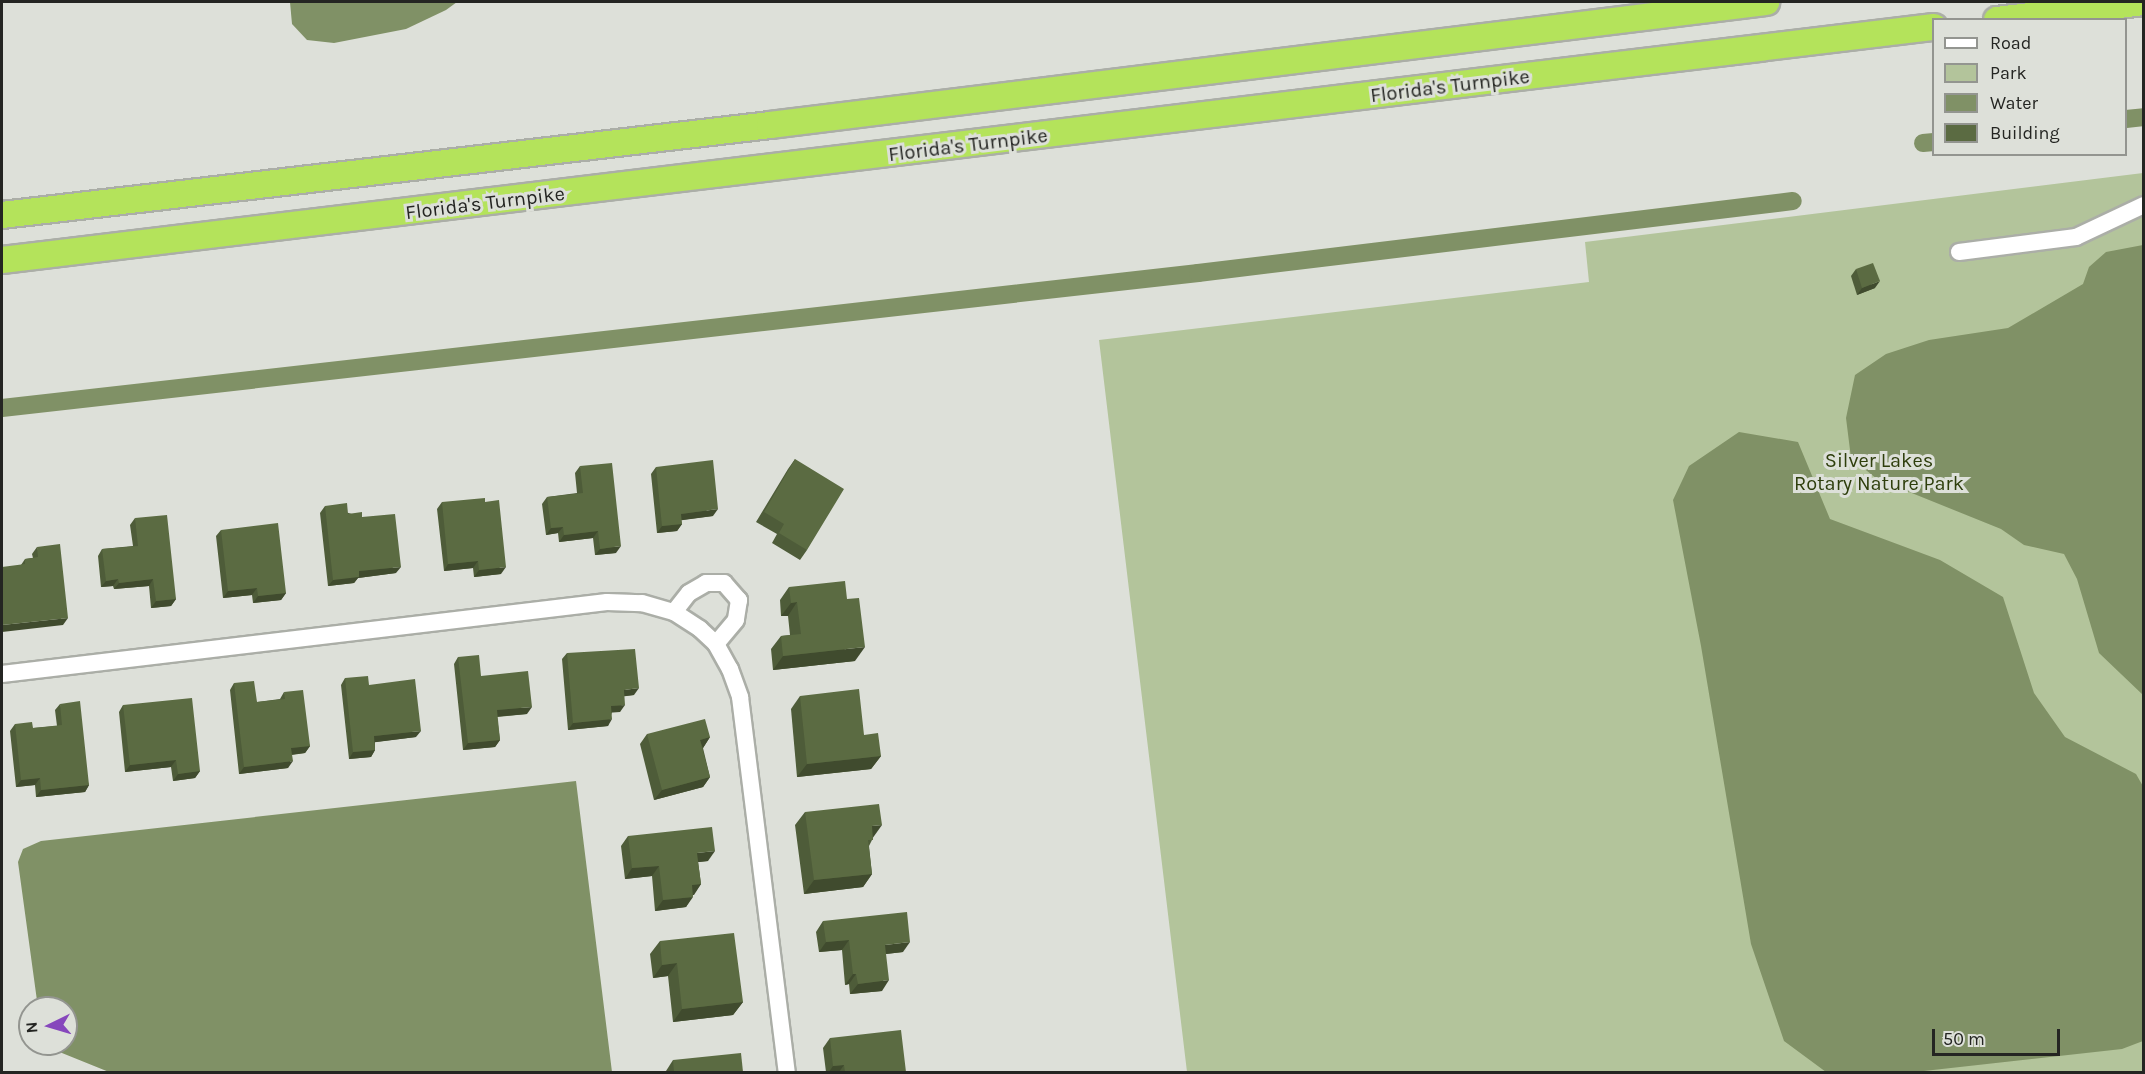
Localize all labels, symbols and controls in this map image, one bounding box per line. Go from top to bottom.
legend [1932,18,2127,156]
text: Road [1990,32,2031,54]
text: Park [1990,62,2027,84]
street label: Florida's Turnpike [1369,64,1531,108]
text: Water [1990,92,2038,114]
text: Building [1990,122,2060,144]
street label: Florida's Turnpike [887,123,1049,167]
street label: Florida's Turnpike [404,181,566,225]
park label: Silver Lakes Rotary Nature Park [1794,449,1964,496]
north arrow [18,996,78,1056]
scale bar [1935,1017,2062,1055]
text: N [22,1021,42,1034]
text: 50 m [1943,1028,1985,1050]

